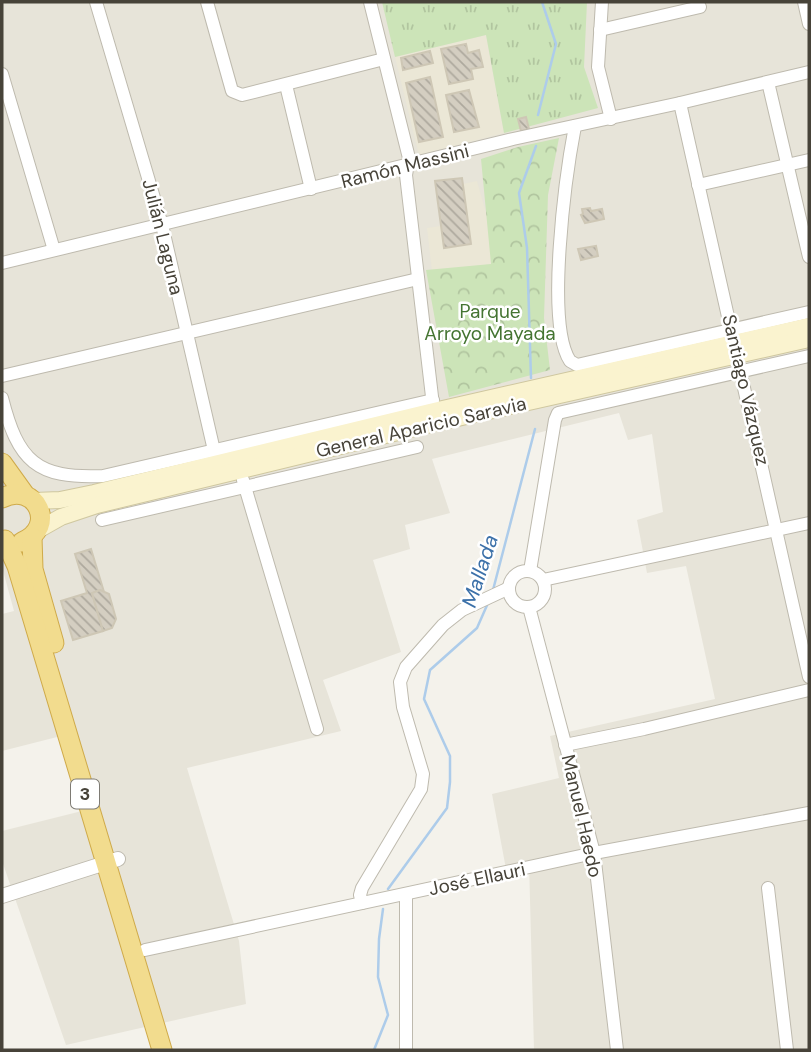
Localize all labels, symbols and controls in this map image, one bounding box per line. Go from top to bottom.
street label: Ramón Massini [338,138,472,194]
street label: Julián Laguna [137,176,189,298]
park label: Parque Arroyo Mayada [424,299,556,346]
street label: Santiago Vázquez [716,312,776,468]
street label: General Aparicio Saravia [313,391,529,463]
water label: Mallada [455,531,505,611]
street label: Manuel Haedo [556,752,608,880]
road number: 3 [71,780,99,808]
street label: José Ellauri [426,857,528,901]

